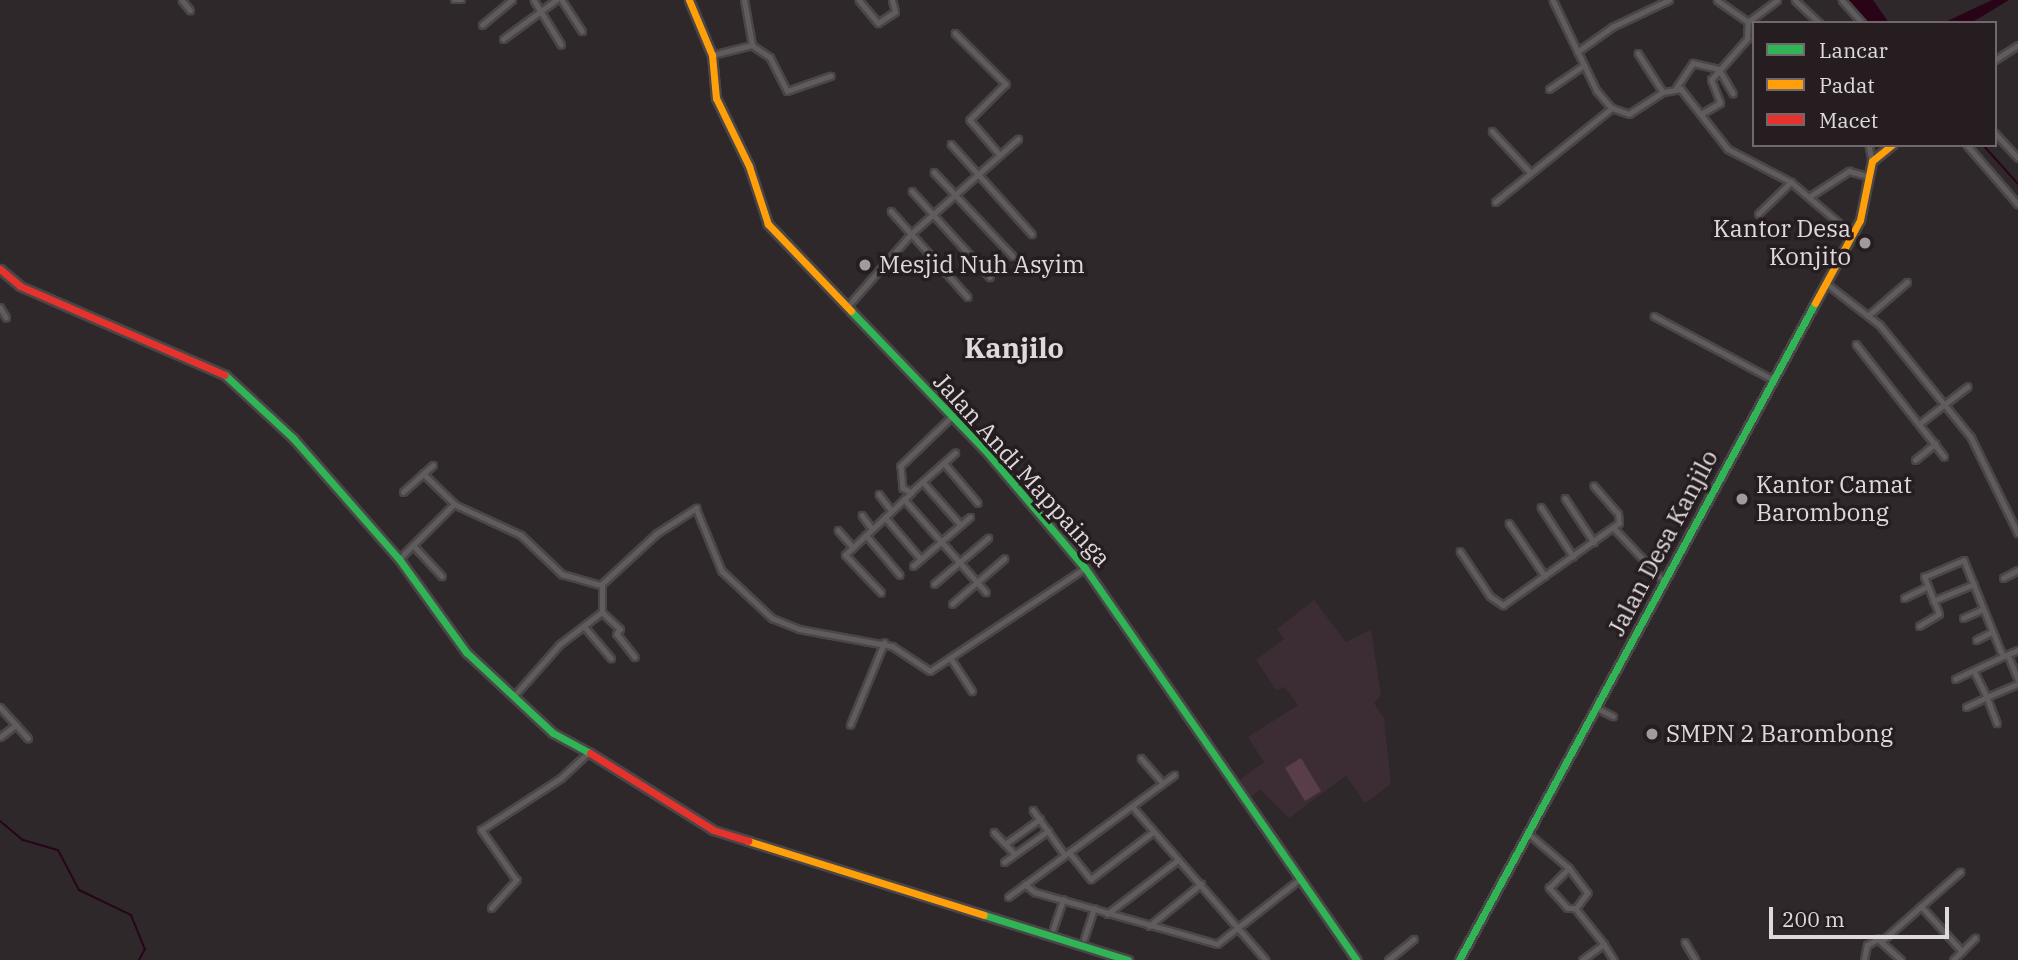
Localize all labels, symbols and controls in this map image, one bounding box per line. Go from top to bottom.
legend [1752,21,1997,147]
text: Lancar [1819,36,1888,64]
text: Padat [1819,71,1875,99]
text: Macet [1819,106,1878,134]
place label: Kantor Desa Konjito [1713,215,1851,271]
marker: Kantor Desa Konjito [1857,235,1873,251]
place label: Mesjid Nuh Asyim [879,251,1085,279]
marker: Mesjid Nuh Asyim [857,257,873,273]
district label: Kanjilo [964,331,1064,365]
street label: Jalan Andi Mappainga [928,367,1116,573]
street label: Jalan Desa Kanjilo [1602,445,1724,641]
place label: Kantor Camat Barombong [1756,471,1912,527]
marker: Kantor Camat Barombong [1734,491,1750,507]
place label: SMPN 2 Barombong [1666,720,1893,748]
marker: SMPN 2 Barombong [1644,726,1660,742]
scale bar [1773,894,1953,938]
text: 200 m [1782,905,1845,933]

